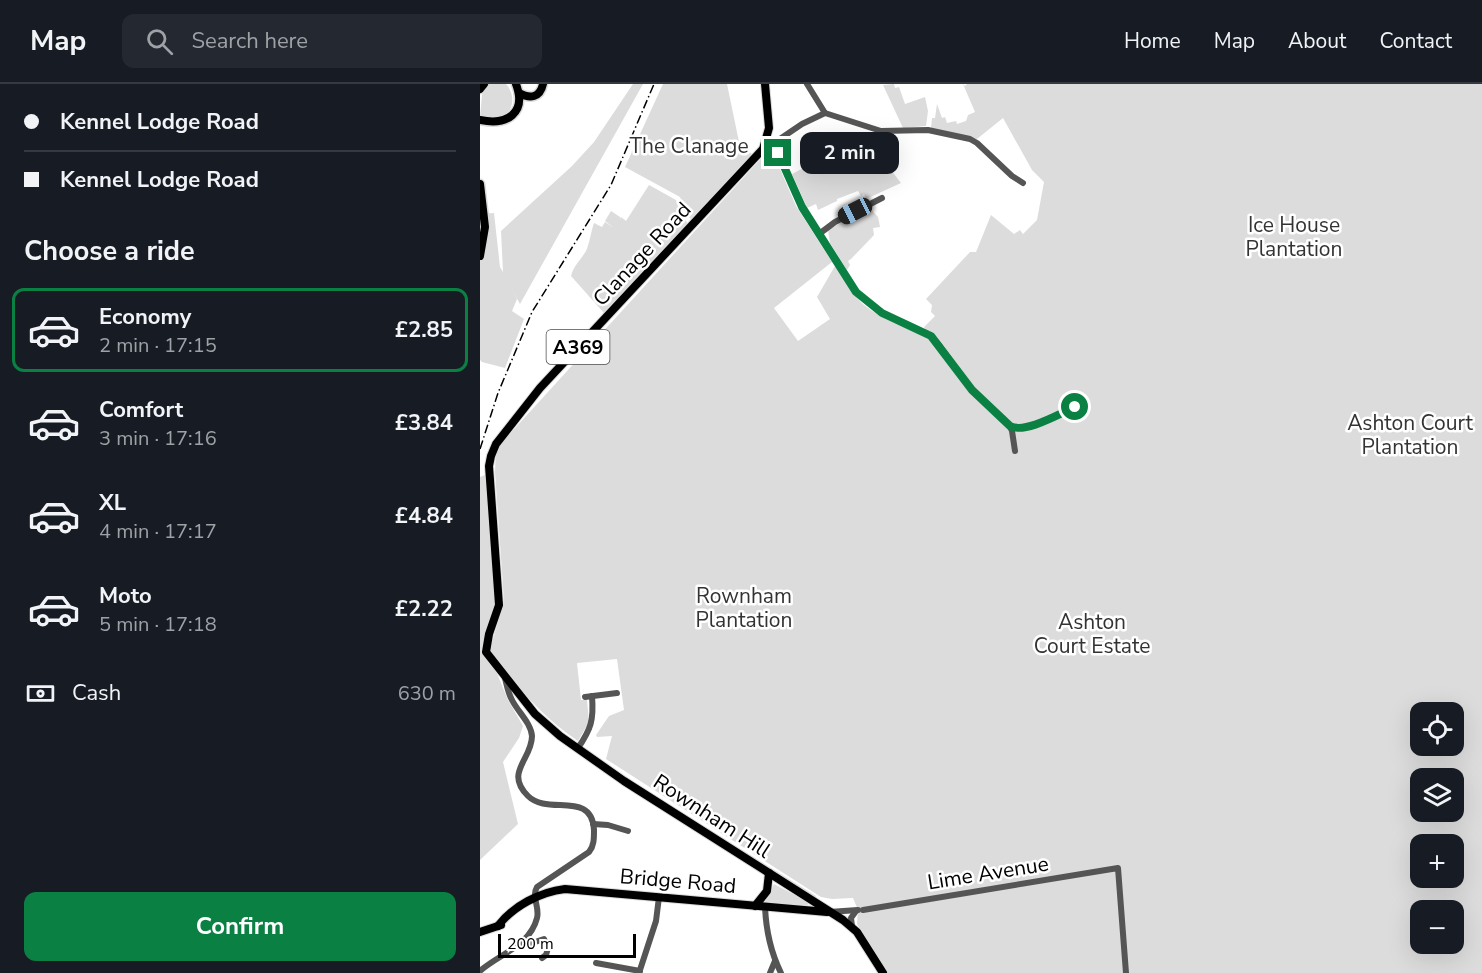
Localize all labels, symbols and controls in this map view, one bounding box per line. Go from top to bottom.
search box [122,14,542,68]
text: Map [30,22,86,60]
icon: search [143,25,176,58]
text: Search here [191,26,308,56]
text: Home [1124,27,1181,55]
text: Map [1214,27,1255,55]
text: About [1288,27,1346,55]
text: Contact [1379,27,1452,55]
text: Kennel Lodge Road [60,107,259,137]
park label: The Clanage [629,132,749,160]
callout: 2 min [799,132,898,174]
route end [764,139,791,166]
text: 2 min [824,139,875,166]
text: Kennel Lodge Road [60,165,259,195]
car [835,195,875,227]
street label: Clanage Road [587,196,697,312]
park label: Ice House Plantation [1246,211,1342,263]
text: Choose a ride [24,233,195,270]
text: Economy [99,302,191,332]
icon: car [27,303,81,357]
text: £2.85 [395,315,453,345]
road number: A369 [546,330,610,364]
text: 2 min · 17:15 [99,332,217,359]
route start [1061,393,1088,420]
text: Comfort [99,395,183,425]
icon: car [27,396,81,450]
text: £3.84 [395,408,453,438]
park label: Ashton Court Plantation [1347,409,1474,461]
text: 3 min · 17:16 [99,425,217,452]
text: XL [99,488,126,518]
icon: car [27,489,81,543]
text: £4.84 [395,501,453,531]
text: 4 min · 17:17 [99,518,217,545]
text: Moto [99,581,152,611]
icon: car [27,582,81,636]
park label: Rownham Plantation [696,582,792,634]
text: £2.22 [395,594,453,624]
park label: Ashton Court Estate [1034,608,1150,660]
text: 5 min · 17:18 [99,611,217,638]
icon: cash [24,677,57,710]
text: Cash [72,678,121,708]
text: 630 m [398,680,456,707]
map controls [1410,702,1464,954]
button: locate [1410,702,1464,756]
street label: Rownham Hill [648,768,777,865]
button: layers [1410,768,1464,822]
button: + [1410,834,1464,888]
street label: Lime Avenue [925,850,1051,896]
street label: Bridge Road [619,862,737,900]
button: Confirm [24,892,456,961]
button: − [1410,900,1464,954]
scale bar [498,931,636,958]
text: 200 m [507,933,554,955]

